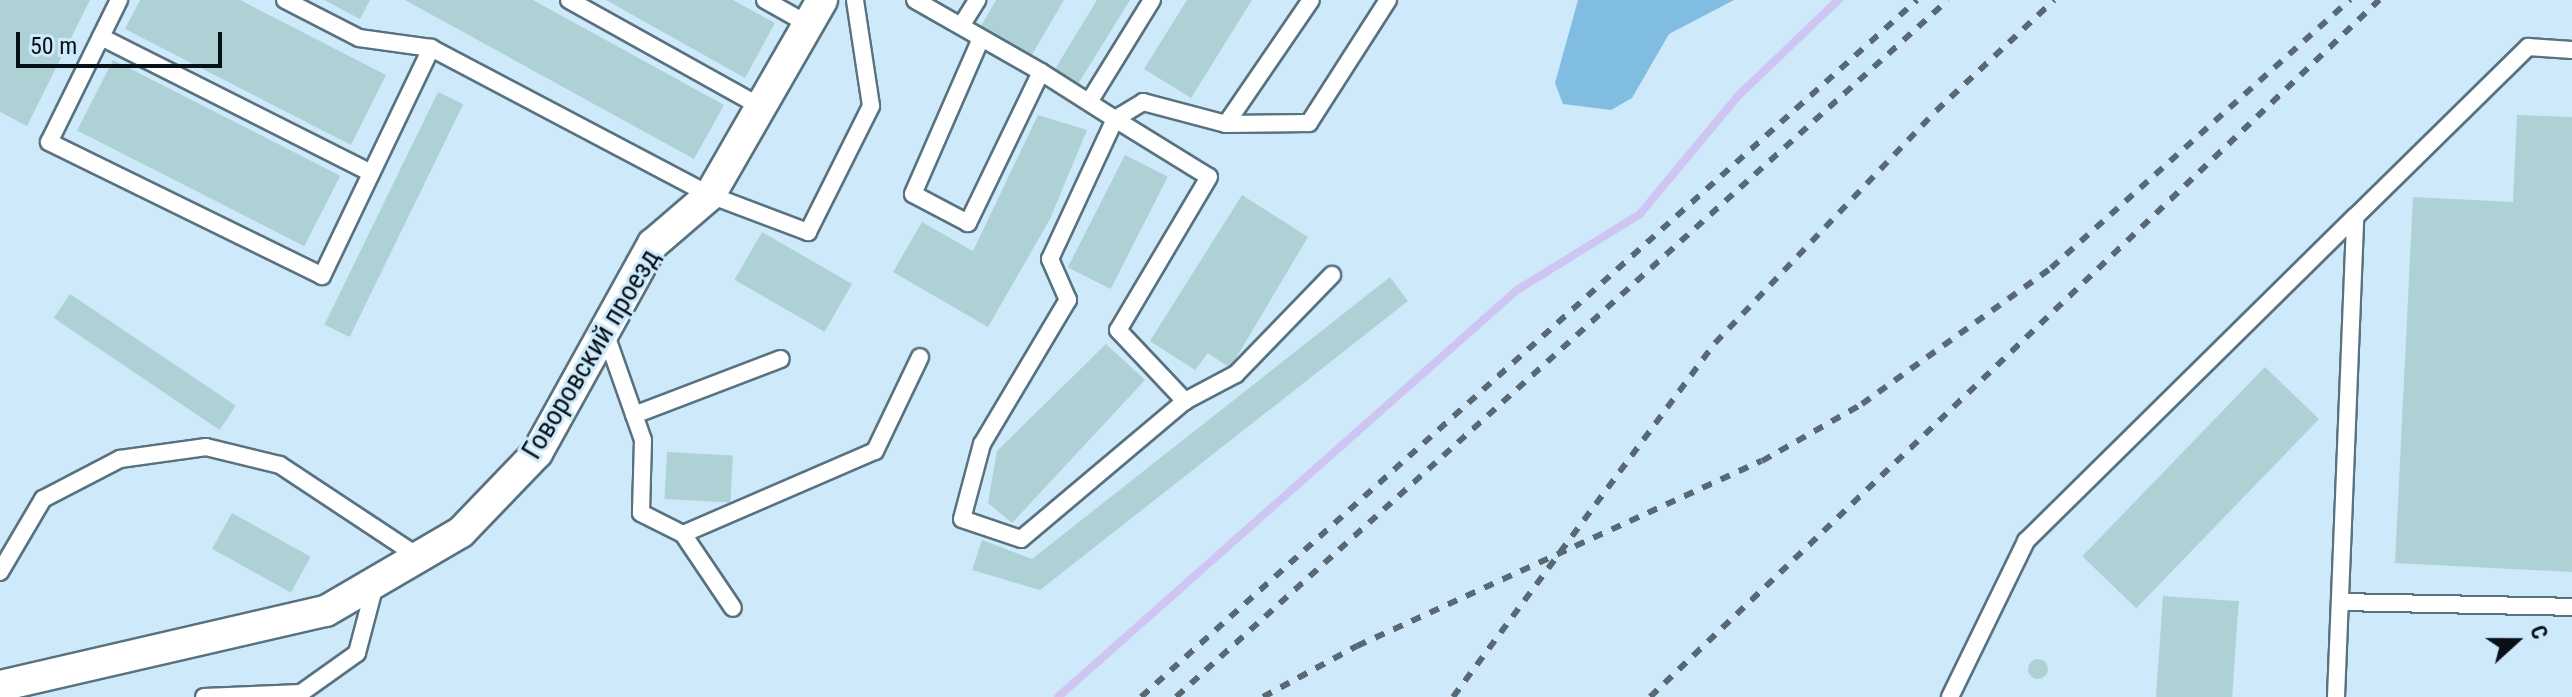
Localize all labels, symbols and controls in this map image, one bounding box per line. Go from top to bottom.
scale bar [20,16,226,66]
text: 50 m [30,32,77,60]
street label: Говоровский проезд [515,243,667,465]
north arrow [2476,601,2556,681]
text: С [2525,622,2553,643]

